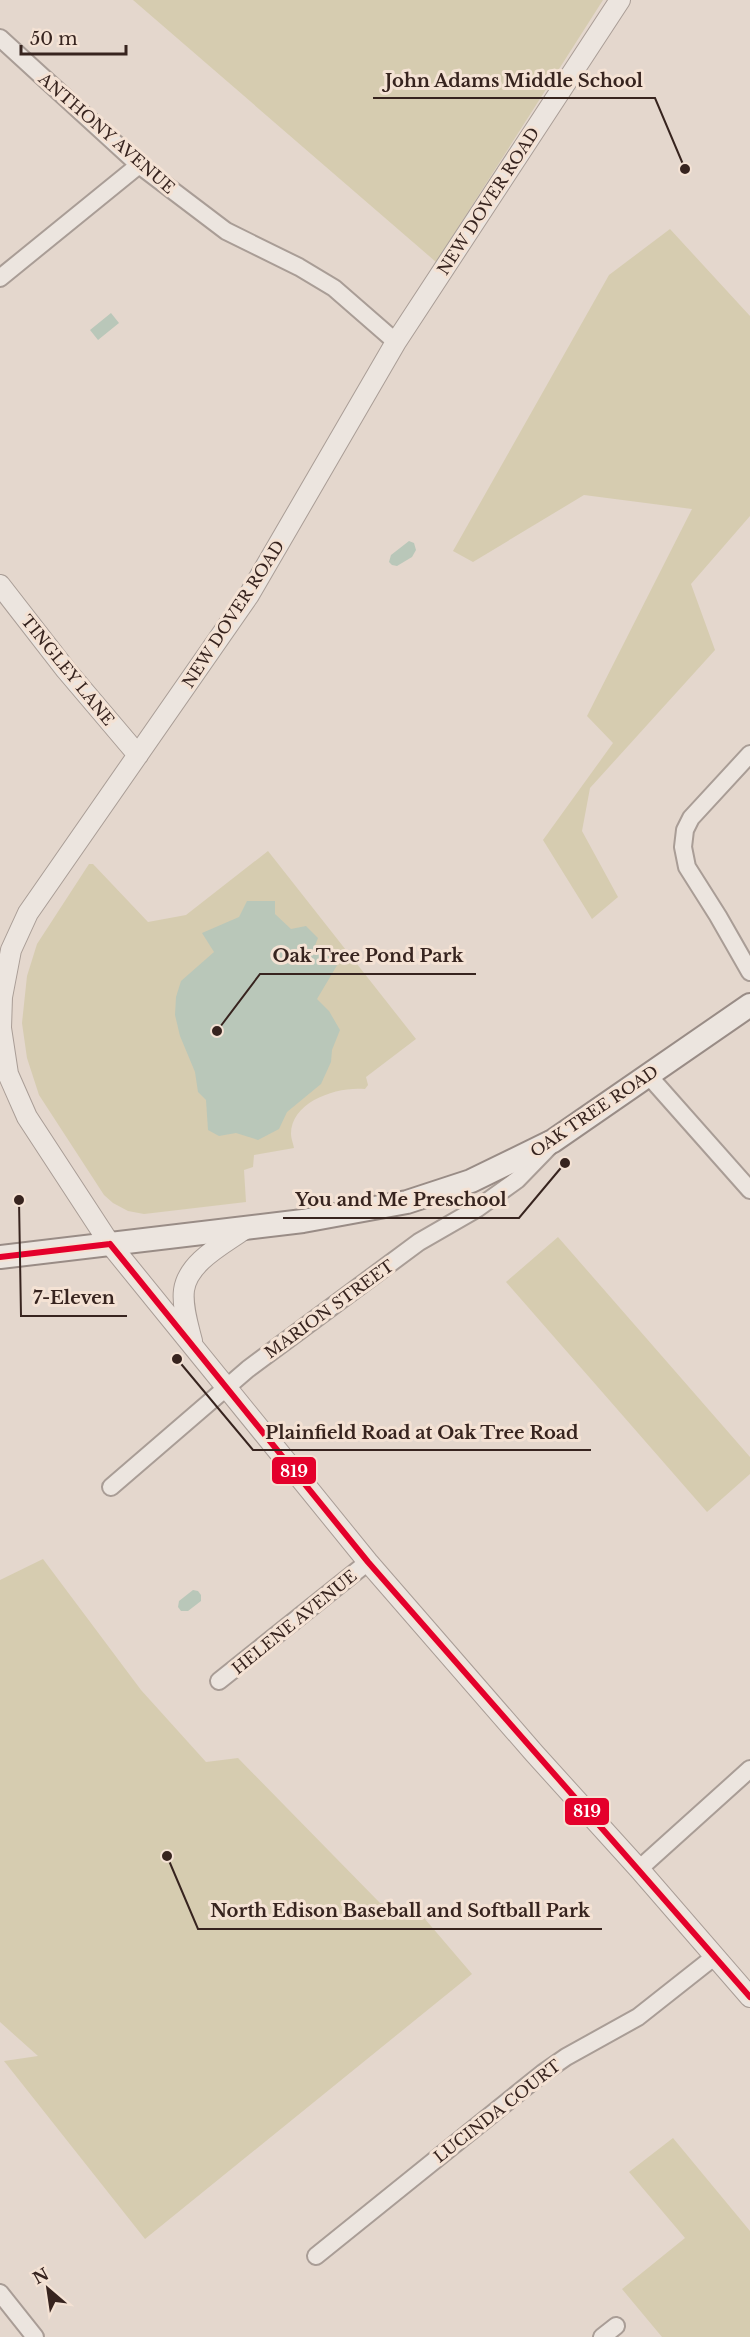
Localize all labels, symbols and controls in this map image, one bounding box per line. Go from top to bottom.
scale bar [21,18,126,56]
text: 50 m [30,28,78,50]
callout: John Adams Middle School [373,62,655,98]
street label: ANTHONY AVENUE [34,68,179,198]
text: John Adams Middle School [381,70,644,92]
street label: NEW DOVER ROAD [433,123,543,279]
street label: NEW DOVER ROAD [178,536,288,692]
street label: TINGLEY LANE [17,611,119,729]
callout: Oak Tree Pond Park [260,938,476,974]
text: Oak Tree Pond Park [273,945,464,967]
street label: OAK TREE ROAD [526,1061,662,1161]
callout: You and Me Preschool [283,1182,519,1218]
text: You and Me Preschool [294,1189,507,1211]
street label: MARION STREET [261,1255,398,1363]
callout: 7-Eleven [21,1280,127,1316]
text: 7-Eleven [33,1287,115,1309]
callout: Plainfield Road at Oak Tree Road [253,1414,591,1450]
text: Plainfield Road at Oak Tree Road [265,1422,579,1444]
line badge: 819 [271,1456,317,1485]
text: 819 [280,1461,308,1481]
street label: HELENE AVENUE [228,1566,360,1678]
line badge: 819 [564,1797,610,1826]
text: 819 [573,1801,601,1821]
callout: North Edison Baseball and Softball Park [198,1893,602,1929]
text: North Edison Baseball and Softball Park [210,1900,591,1922]
street label: LUCINDA COURT [430,2055,565,2167]
north arrow [18,2259,78,2319]
text: N [29,2263,52,2288]

